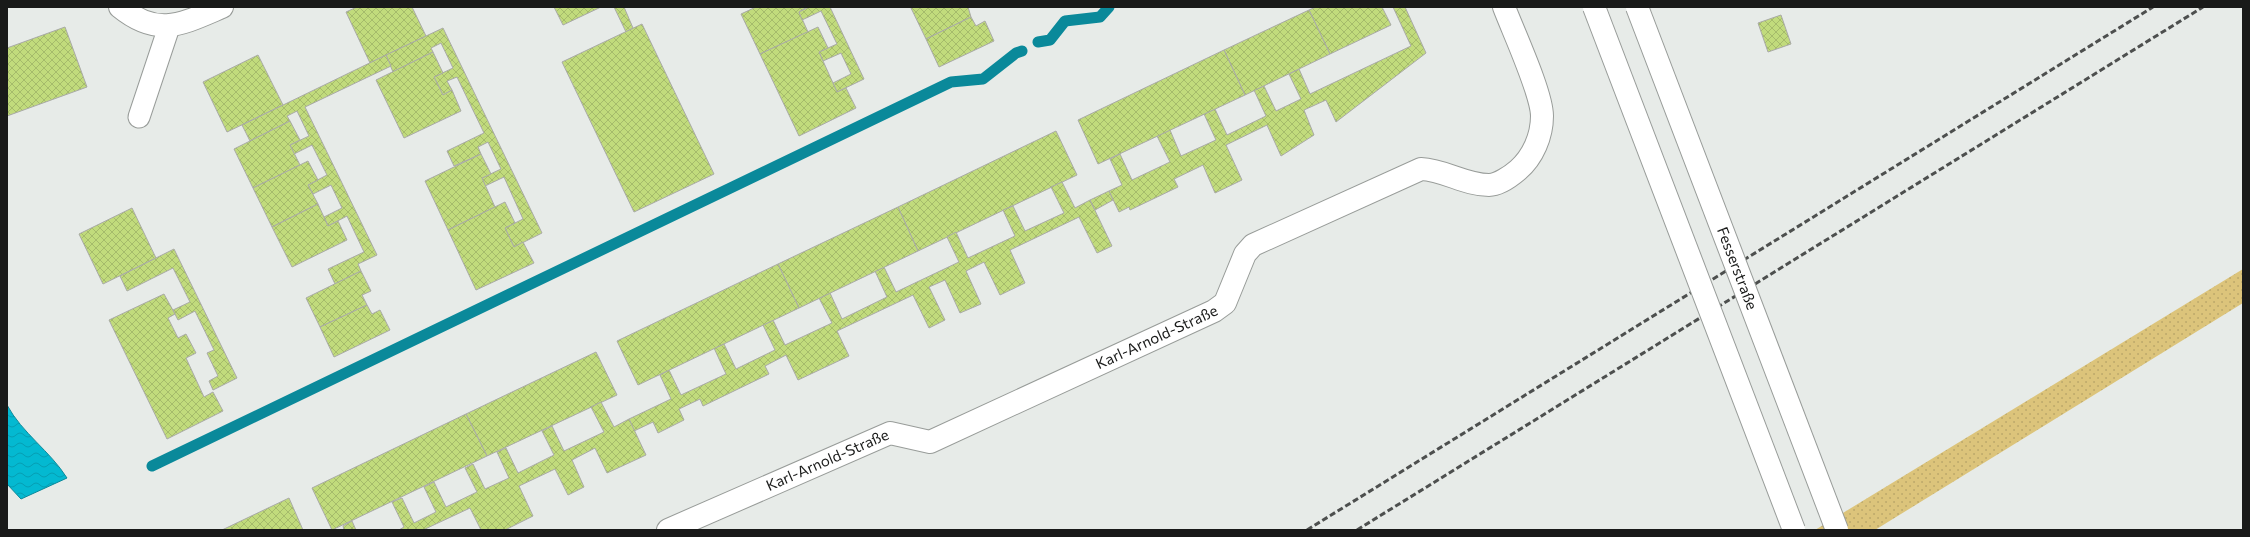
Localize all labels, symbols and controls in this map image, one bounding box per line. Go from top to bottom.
street label: Fesserstraße [1714,224,1762,312]
street label: Karl-Arnold-Straße [1093,301,1220,372]
street label: Karl-Arnold-Straße [763,425,891,494]

